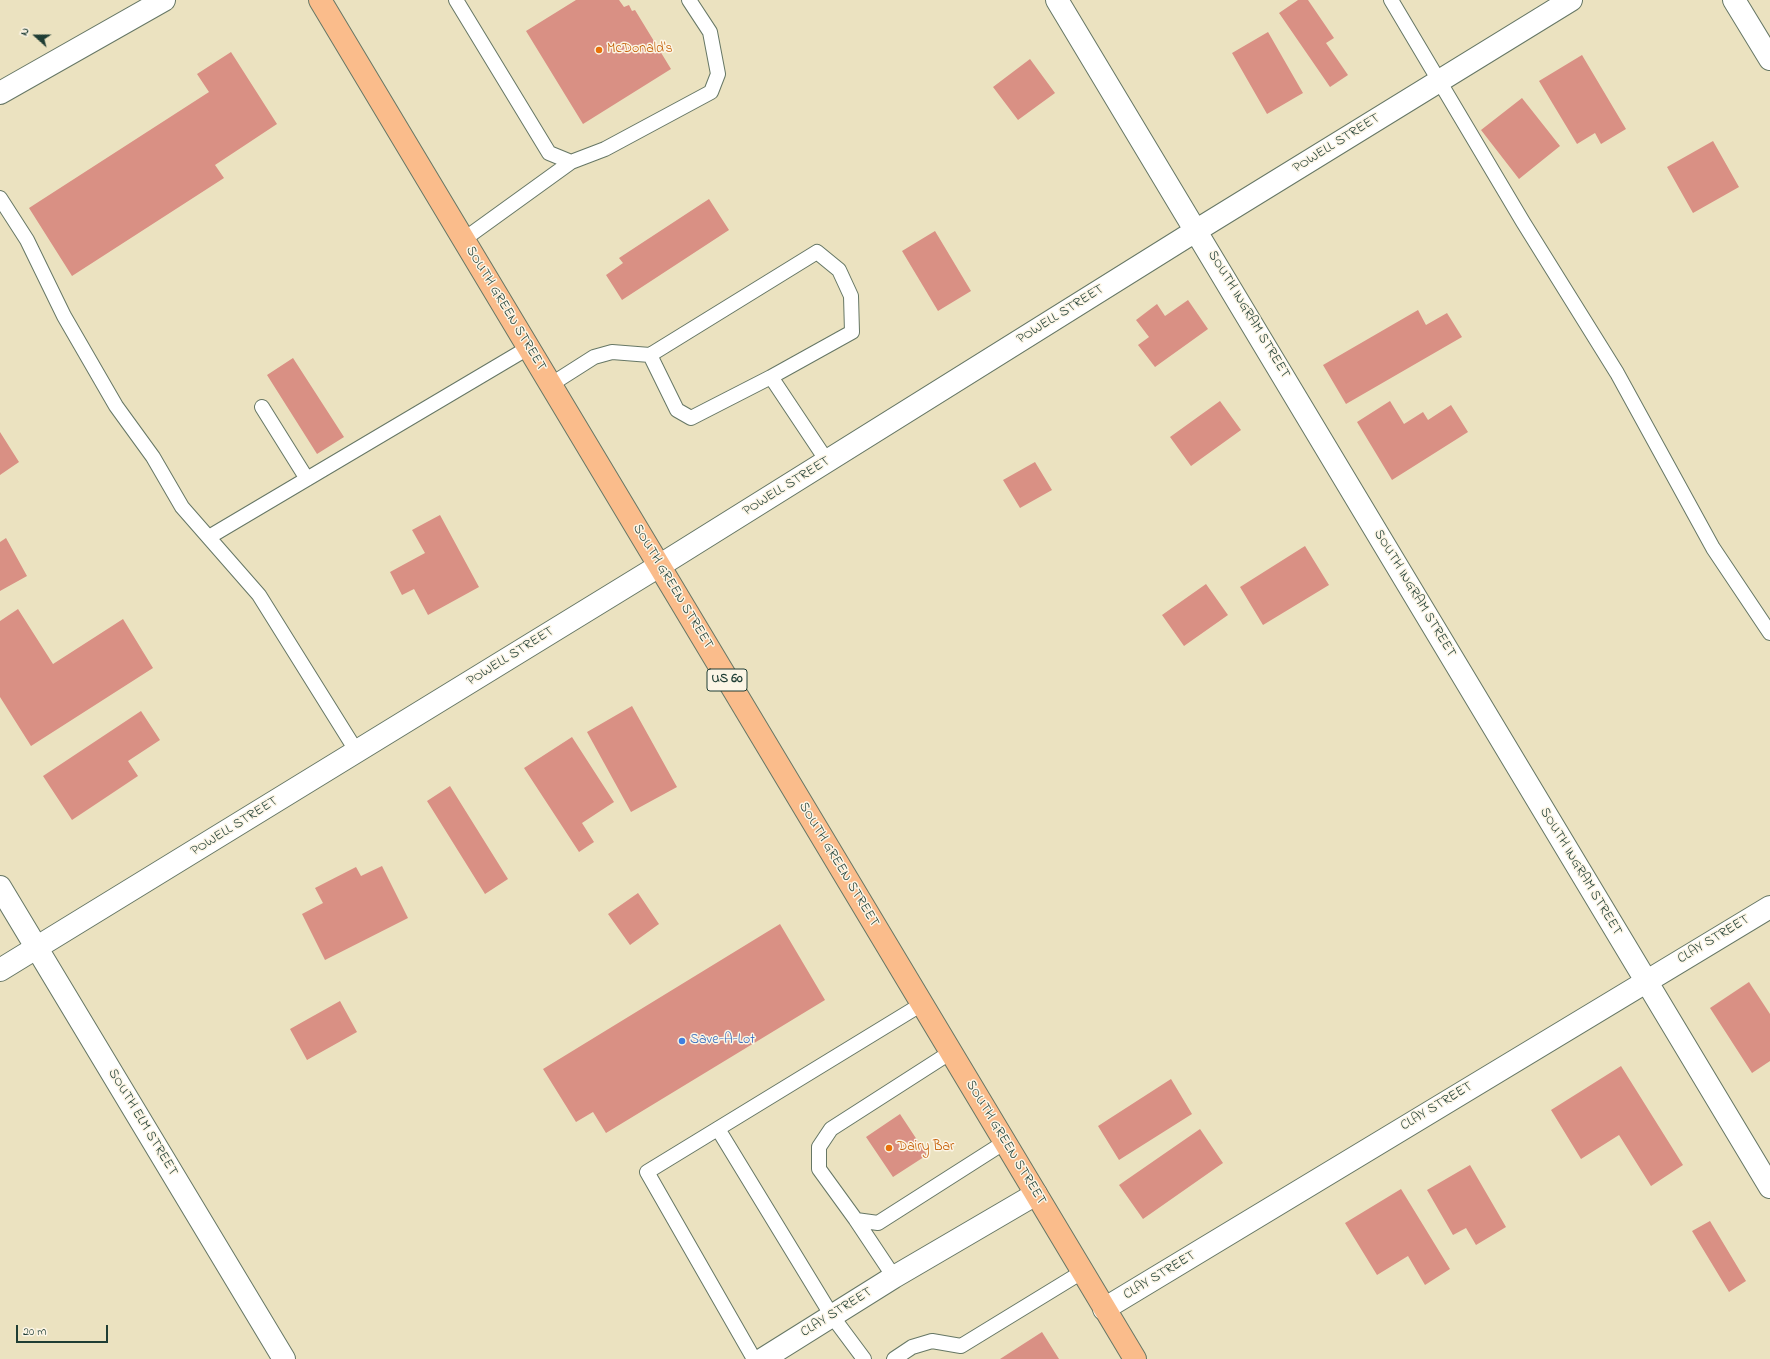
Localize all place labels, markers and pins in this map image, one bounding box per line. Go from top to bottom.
place label: McDonald's [607,42,673,58]
marker: McDonald's [594,45,604,55]
place label: Save-A-Lot [690,1033,755,1049]
marker: Save-A-Lot [677,1036,687,1046]
place label: Dairy Bar [897,1140,954,1156]
marker: Dairy Bar [884,1143,894,1153]

